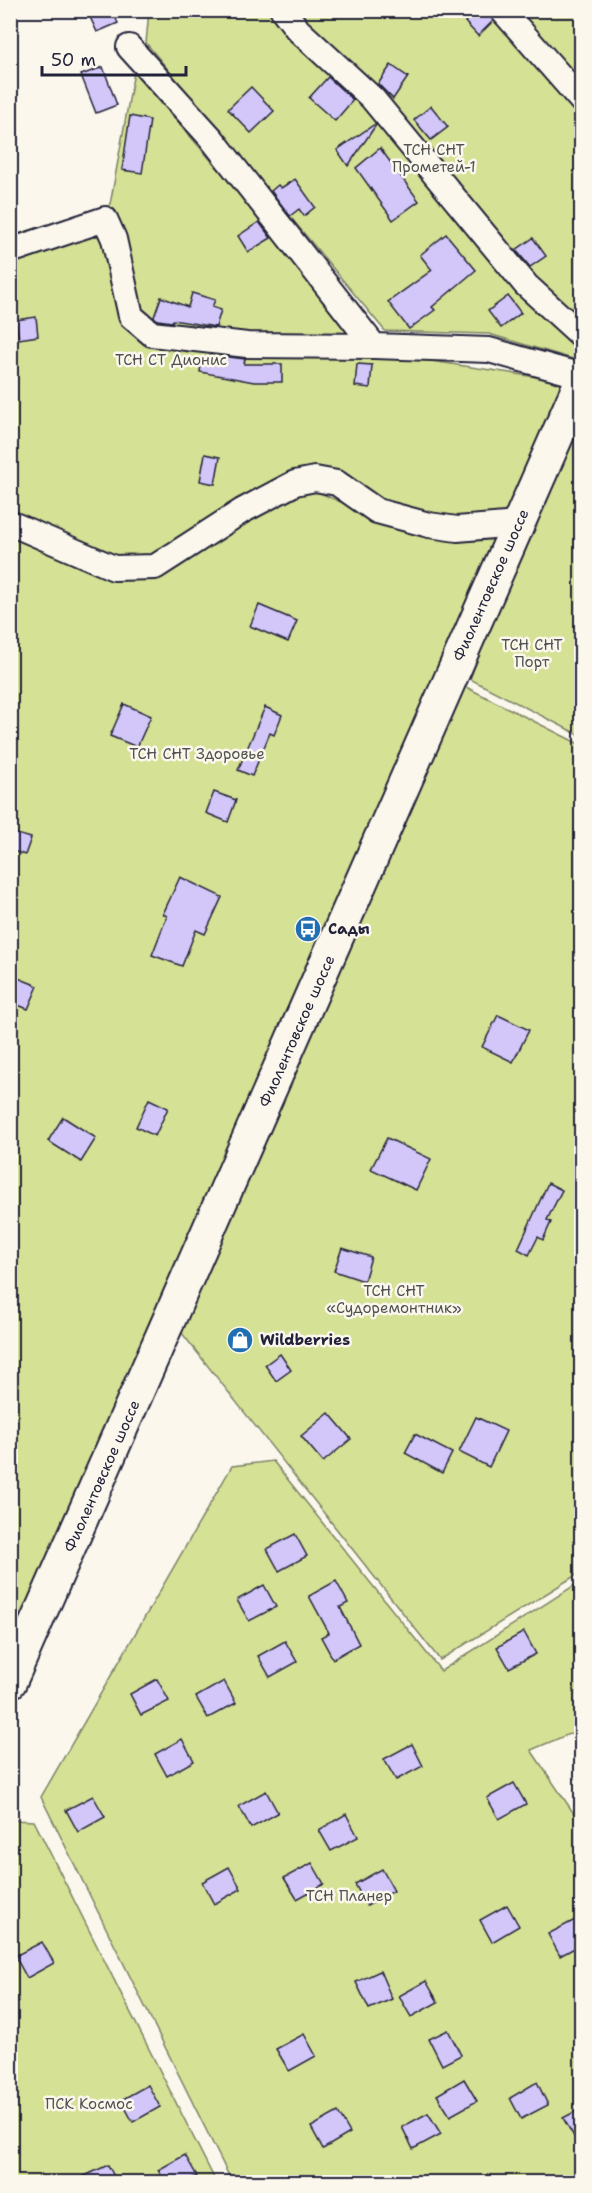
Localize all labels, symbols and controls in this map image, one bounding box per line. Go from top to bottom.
scale bar [42,39,186,77]
text: 50 m [51,48,96,72]
park label: ТСН СНТ Прометей-1 [392,140,476,177]
park label: ТСН СТ Дионис [115,350,227,370]
street label: Фиолентовское шоссе [448,506,534,664]
park label: ТСН СНТ Порт [501,635,563,672]
park label: ТСН СНТ Здоровье [129,744,265,764]
bus stop icon: Сады [293,914,323,944]
place label: Сады [328,919,370,939]
street label: Фиолентовское шоссе [254,952,340,1110]
park label: ТСН СНТ «Судоремонтник» [326,1281,462,1318]
shop icon: Wildberries [225,1325,255,1355]
place label: Wildberries [260,1330,350,1350]
street label: Фиолентовское шоссе [59,1397,145,1555]
park label: ТСН Планер [306,1886,392,1906]
park label: ПСК Космос [45,2094,133,2114]

